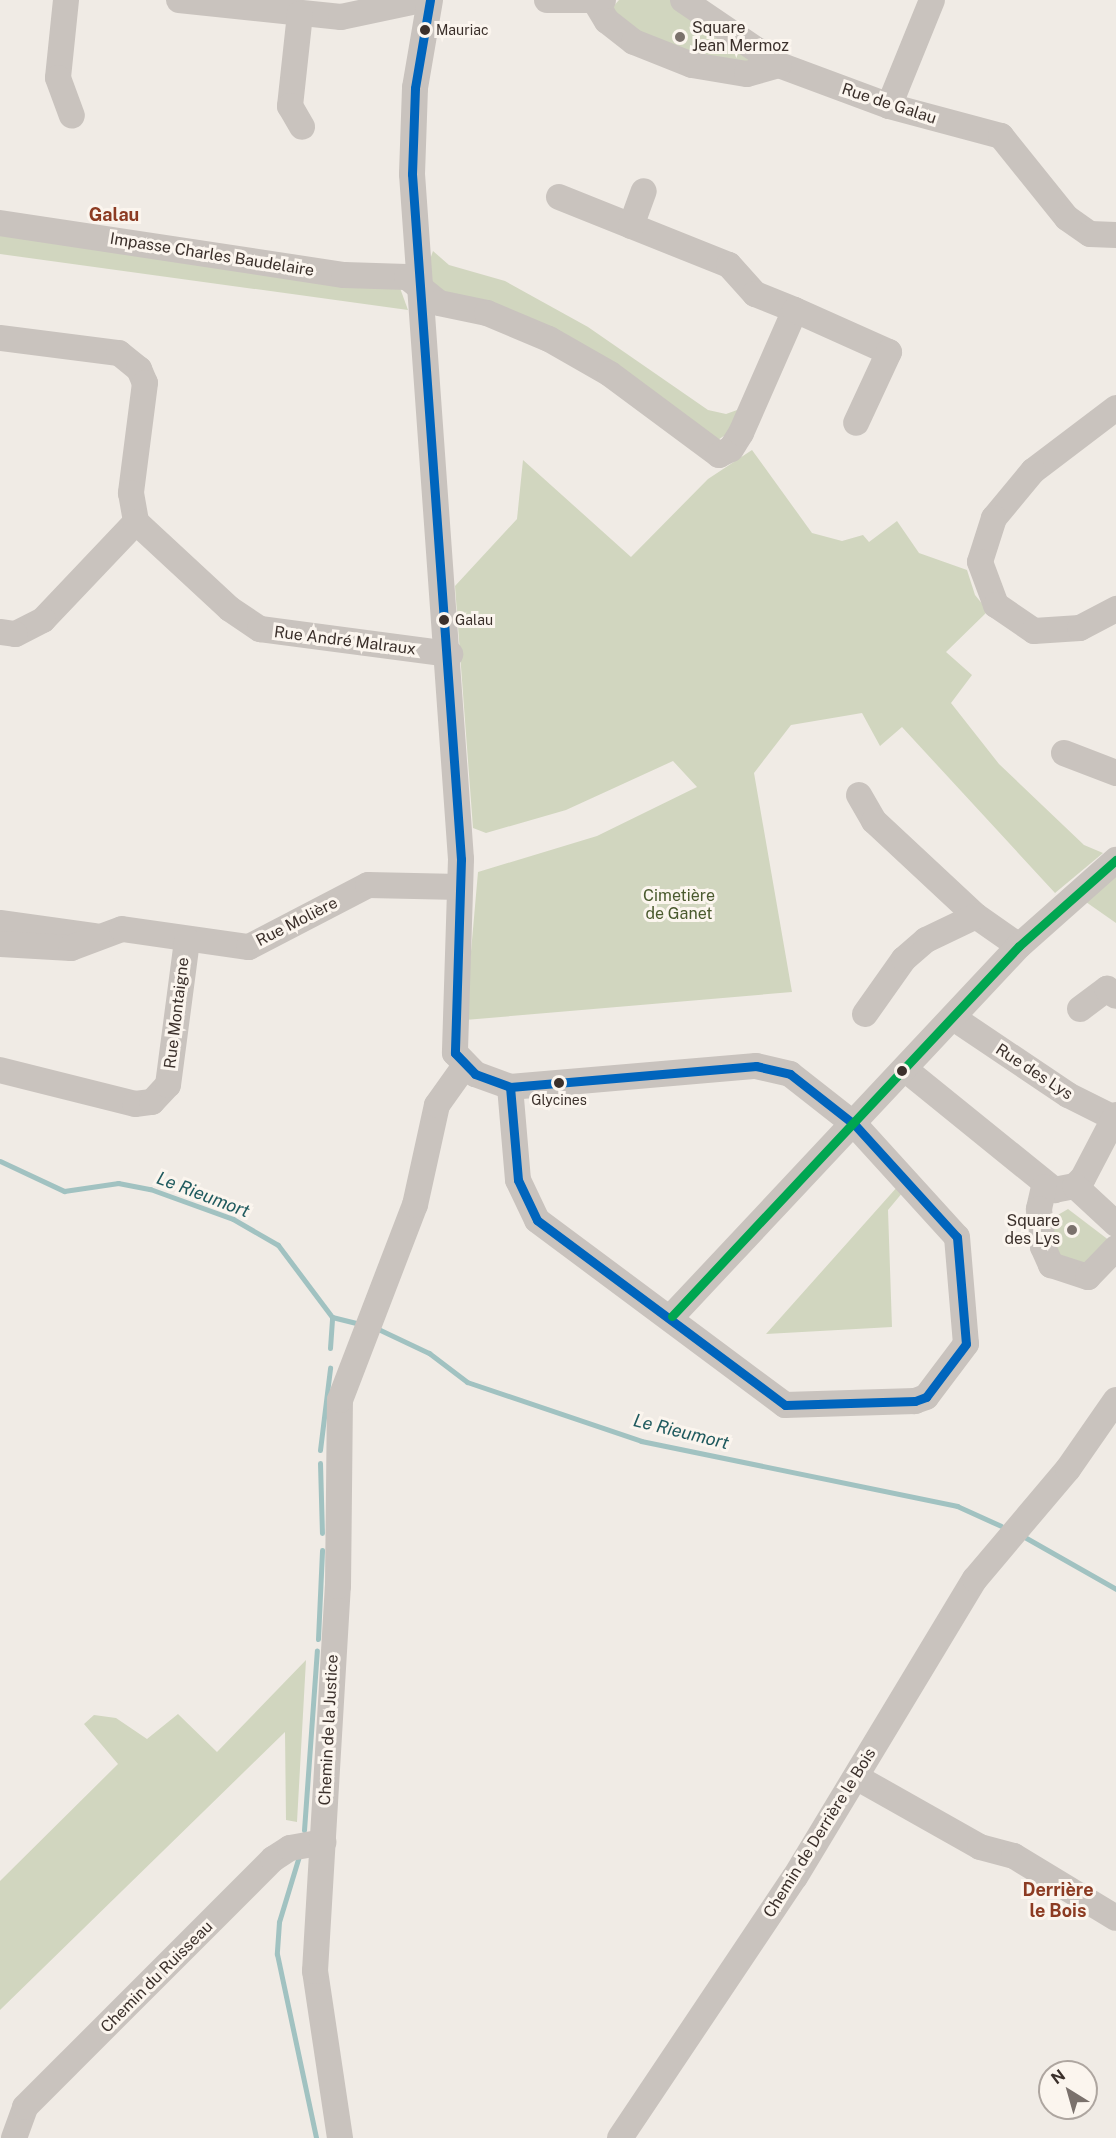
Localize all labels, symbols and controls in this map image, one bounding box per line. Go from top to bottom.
place label: Square Jean Mermoz [692,18,789,56]
place label: Mauriac [436,22,489,38]
marker: Mauriac [419,24,431,36]
marker: Square Jean Mermoz [673,30,687,44]
street label: Rue de Galau [839,80,939,128]
district label: Galau [89,204,139,226]
street label: Impasse Charles Baudelaire [108,229,316,281]
place label: Galau [455,612,493,628]
marker: Galau [438,614,450,626]
street label: Rue André Malraux [273,623,417,659]
park label: Cimetière de Ganet [643,886,715,924]
street label: Rue Molière [253,893,341,951]
street label: Rue Montaigne [161,956,193,1070]
street label: Rue des Lys [992,1040,1076,1104]
unlabelled marker [896,1065,908,1077]
marker: Glycines [553,1077,565,1089]
place label: Glycines [531,1092,587,1108]
water label: Le Rieumort [153,1167,253,1223]
place label: Square des Lys [1004,1211,1060,1249]
marker: Square des Lys [1065,1223,1079,1237]
water label: Le Rieumort [631,1410,731,1454]
street label: Chemin de la Justice [315,1654,343,1806]
street label: Chemin de Derrière le Bois [760,1744,880,1922]
district label: Derrière le Bois [1022,1880,1094,1922]
street label: Chemin du Ruisseau [97,1917,217,2037]
north arrow [1038,2060,1098,2120]
text: N [1047,2065,1069,2088]

